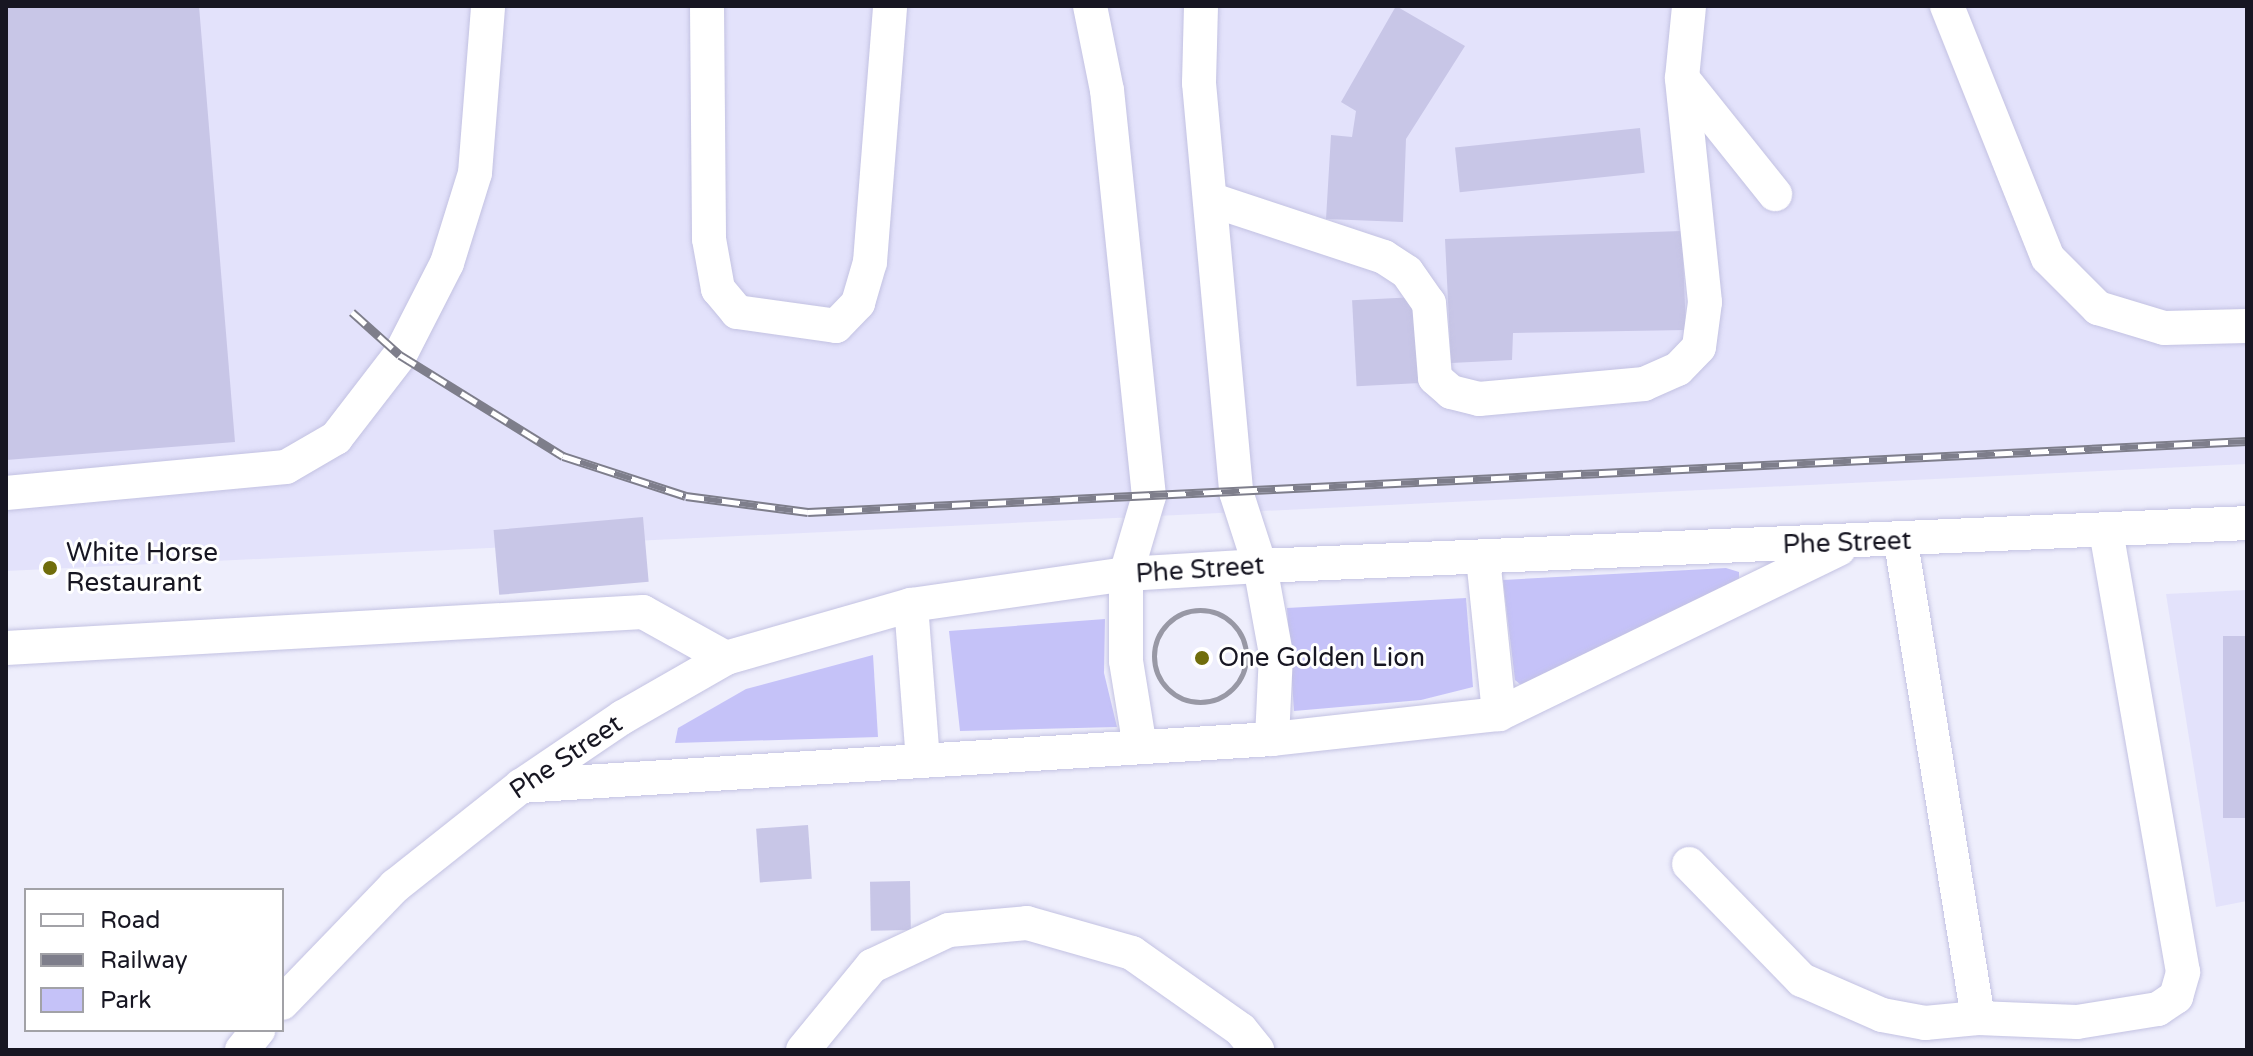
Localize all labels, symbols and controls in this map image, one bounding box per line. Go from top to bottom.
street label: Phe Street [1782,525,1912,561]
place label: White Horse Restaurant [66,537,218,598]
street label: Phe Street [1135,550,1265,590]
marker: White Horse Restaurant [41,559,59,577]
place label: One Golden Lion [1218,642,1425,674]
marker: One Golden Lion [1193,649,1211,667]
street label: Phe Street [504,708,628,806]
legend [24,888,284,1032]
text: Road [100,906,160,935]
text: Railway [100,946,188,975]
text: Park [100,986,151,1015]

